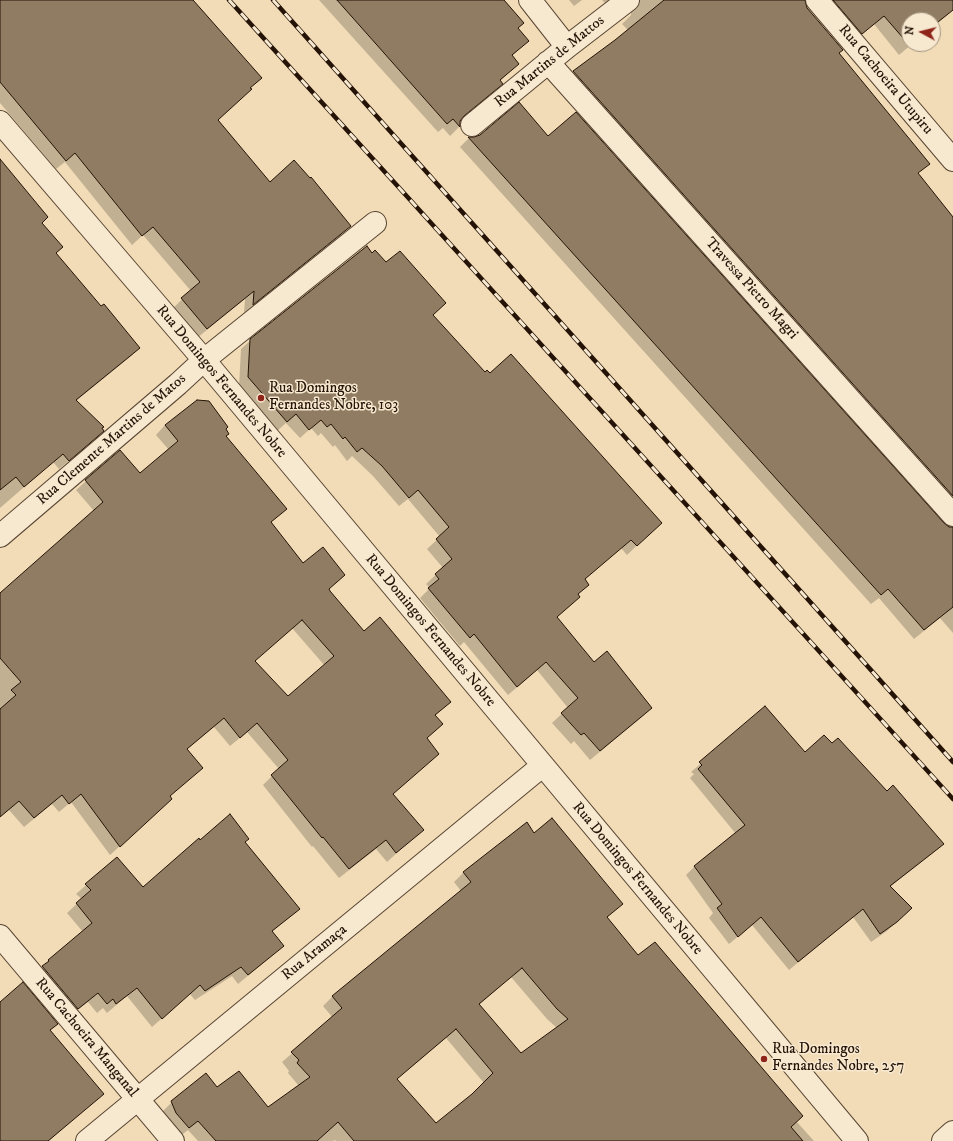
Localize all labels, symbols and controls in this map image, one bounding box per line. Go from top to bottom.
street label: Rua Martins de Mattos [491,12,609,112]
north arrow [901,12,941,52]
street label: Rua Cachoeira Utupiru [834,22,936,138]
text: N [903,25,918,36]
street label: Travessa Pietro Magri [701,234,801,344]
street label: Rua Domingos Fernandes Nobre [152,302,290,462]
street label: Rua Clemente Martins de Matos [34,370,190,510]
place label: Rua Domingos Fernandes Nobre, 103 [269,380,398,415]
marker: Rua Domingos Fernandes Nobre, 103 [256,393,266,403]
street label: Rua Domingos Fernandes Nobre [361,551,499,711]
street label: Rua Domingos Fernandes Nobre [568,799,706,959]
street label: Rua Aramaça [279,921,351,985]
street label: Rua Cachoeira Manganal [31,975,141,1101]
place label: Rua Domingos Fernandes Nobre, 257 [772,1041,904,1076]
marker: Rua Domingos Fernandes Nobre, 257 [759,1054,769,1064]

